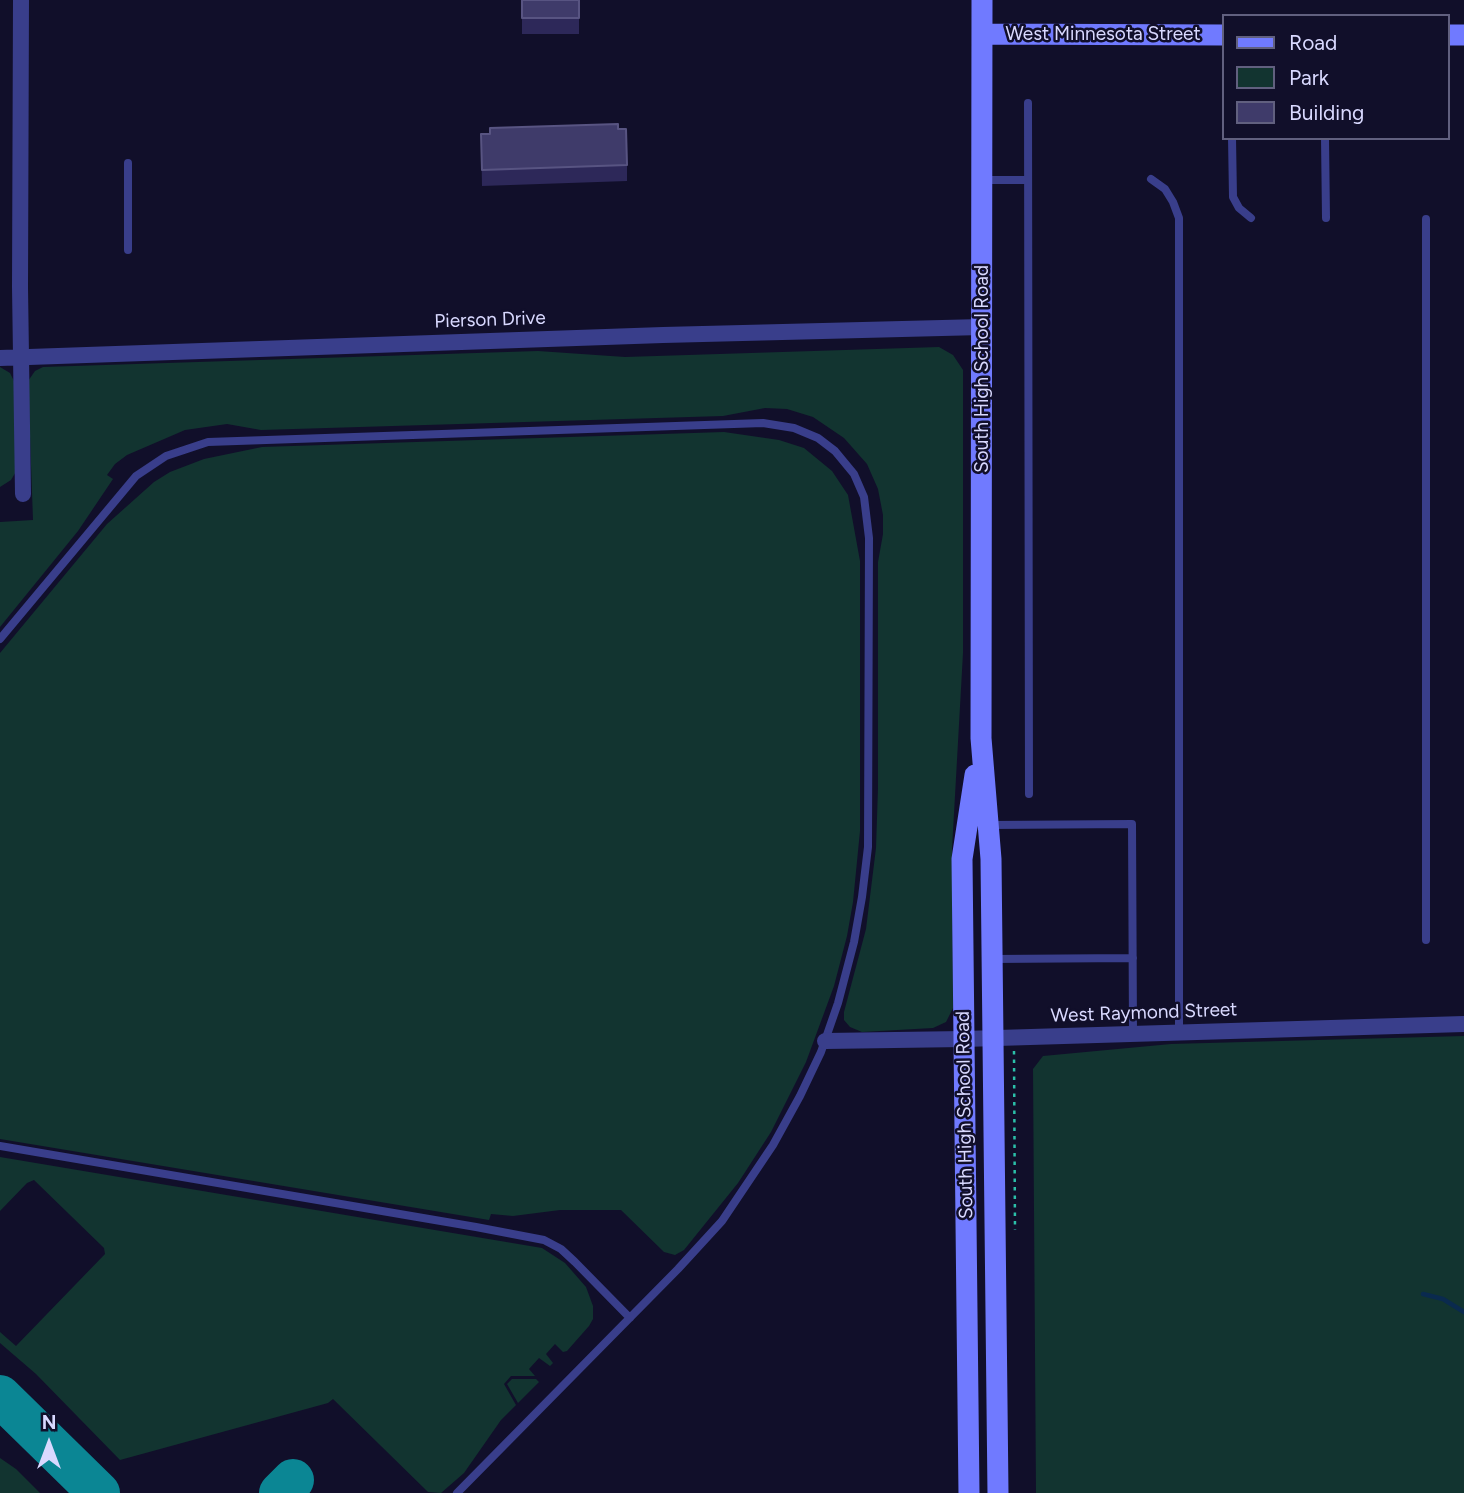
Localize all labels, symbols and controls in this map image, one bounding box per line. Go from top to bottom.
legend [1222,14,1450,140]
street label: West Minnesota Street [1005,23,1201,45]
text: Road [1289,30,1337,55]
text: Park [1289,65,1329,90]
text: Building [1289,100,1364,125]
street label: South High School Road [971,265,993,473]
street label: Pierson Drive [434,307,546,333]
street label: West Raymond Street [1050,998,1238,1028]
street label: South High School Road [952,1011,978,1219]
north arrow [14,1409,84,1479]
text: N [42,1411,56,1434]

